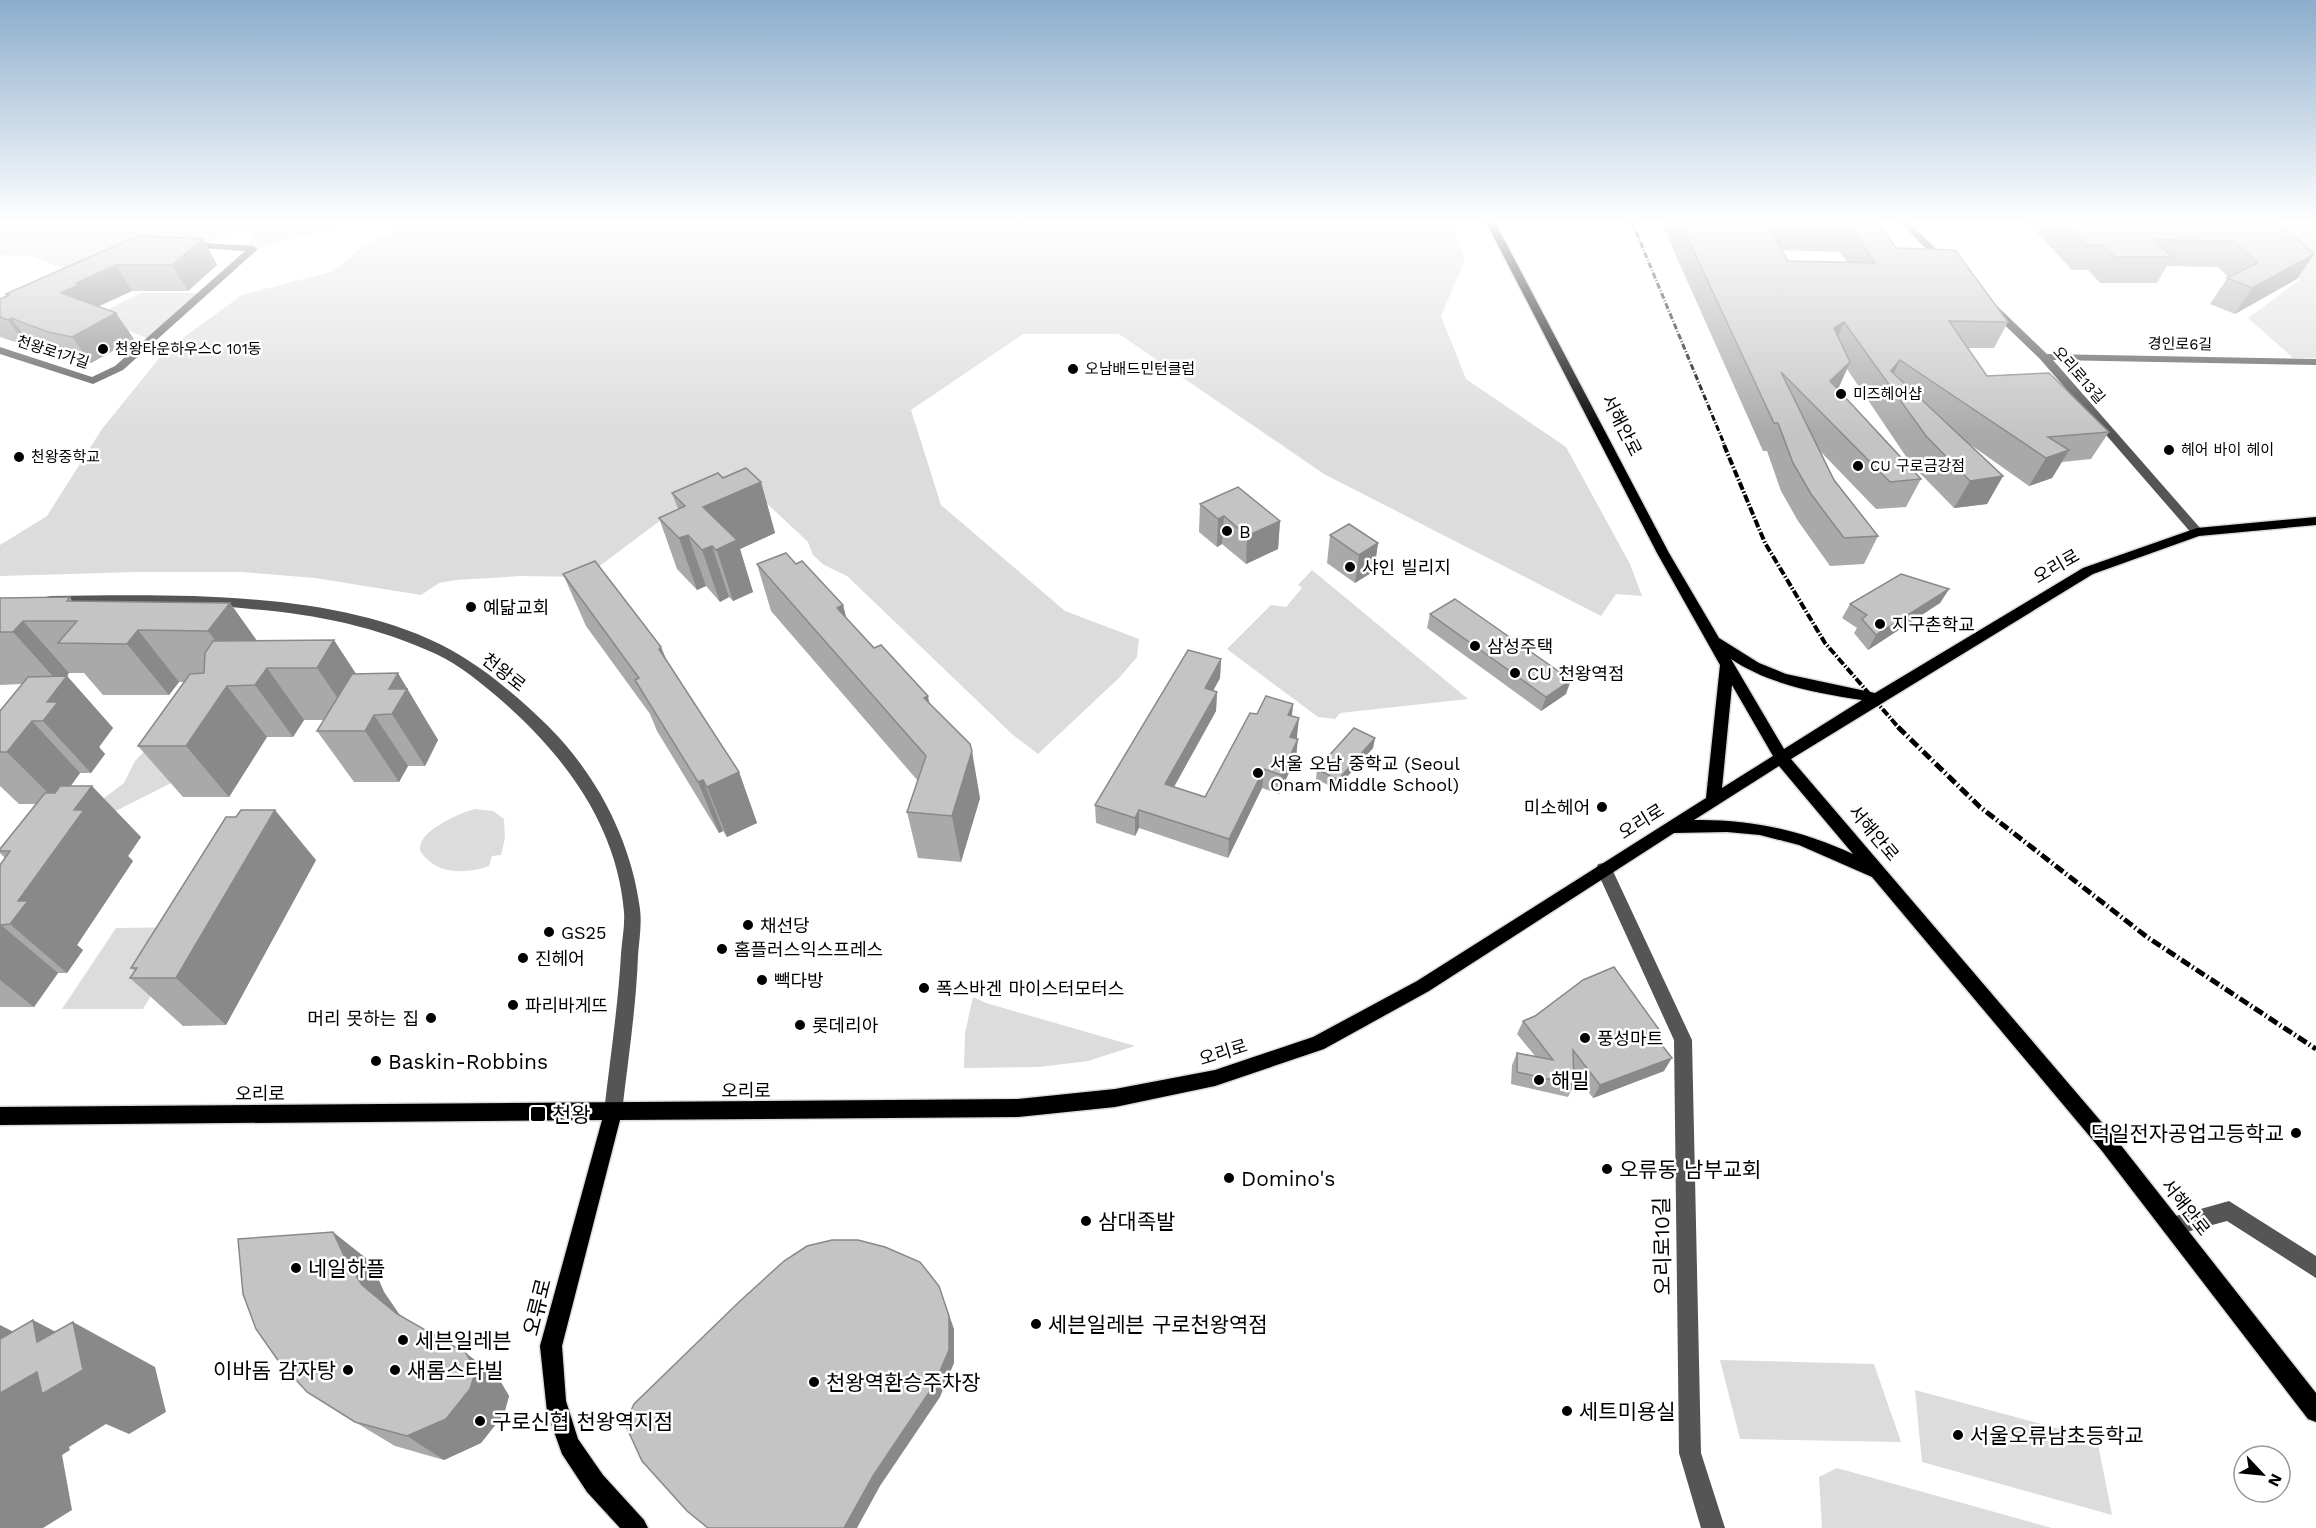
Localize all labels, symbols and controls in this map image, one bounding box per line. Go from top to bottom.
street label: 천왕로1가길 [15,332,91,372]
street label: 경인로6길 [2148,334,2212,354]
place label: 천왕타운하우스C 101동 [115,340,262,358]
marker: 천왕타운하우스C 101동 [96,342,110,356]
street label: 오리로13길 [2049,343,2109,407]
place label: 오남배드민턴클럽 [1085,360,1195,378]
marker: 오남배드민턴클럽 [1066,362,1080,376]
place label: 미즈헤어샵 [1853,385,1922,403]
marker: 미즈헤어샵 [1834,387,1848,401]
street label: 서해안로 [1598,391,1646,459]
place label: 헤어 바이 헤이 [2181,441,2274,459]
marker: 헤어 바이 헤이 [2162,443,2176,457]
place label: 천왕중학교 [31,448,100,466]
marker: 천왕중학교 [12,450,26,464]
place label: CU 구로금강점 [1870,457,1965,475]
marker: CU 구로금강점 [1851,459,1865,473]
place label: B [1239,521,1251,542]
marker: B [1220,524,1234,538]
street label: 오리로 [2029,544,2083,588]
place label: 샤인 빌리지 [1362,557,1451,578]
marker: 샤인 빌리지 [1343,560,1357,574]
place label: 예닮교회 [483,597,549,618]
marker: 예닮교회 [464,600,478,614]
place label: 지구촌학교 [1892,614,1975,635]
marker: 지구촌학교 [1873,617,1887,631]
place label: 삼성주택 [1487,636,1553,657]
marker: 삼성주택 [1468,639,1482,653]
street label: 천왕로 [478,648,530,696]
place label: CU 천왕역점 [1527,663,1624,684]
marker: CU 천왕역점 [1508,666,1522,680]
place label: 서울 오남 중학교 (Seoul Onam Middle School) [1270,753,1460,795]
marker: 서울 오남 중학교 (Seoul Onam Middle School) [1251,766,1265,780]
place label: 미소헤어 [1524,797,1590,818]
street label: 오리로 [1614,799,1668,843]
marker: 미소헤어 [1595,800,1609,814]
street label: 서해안로 [1845,801,1903,865]
place label: 채선당 [760,915,810,936]
marker: 채선당 [741,918,755,932]
place label: GS25 [561,922,607,943]
marker: GS25 [542,925,556,939]
place label: 홈플러스익스프레스 [734,939,883,960]
marker: 홈플러스익스프레스 [715,942,729,956]
place label: 진헤어 [535,948,585,969]
marker: 진헤어 [516,951,530,965]
place label: 빽다방 [774,970,824,991]
marker: 빽다방 [755,973,769,987]
place label: 폭스바겐 마이스터모터스 [936,978,1124,999]
marker: 폭스바겐 마이스터모터스 [917,981,931,995]
place label: 파리바게뜨 [525,995,608,1016]
marker: 파리바게뜨 [506,998,520,1012]
place label: 머리 못하는 집 [307,1008,419,1029]
marker: 머리 못하는 집 [424,1011,438,1025]
place label: 롯데리아 [812,1015,879,1036]
marker: 롯데리아 [793,1018,807,1032]
place label: 풍성마트 [1597,1028,1663,1049]
marker: 풍성마트 [1578,1031,1592,1045]
street label: 오리로 [1196,1035,1250,1069]
place label: Baskin-Robbins [388,1049,548,1074]
marker: Baskin-Robbins [369,1054,383,1068]
place label: 해밀 [1551,1068,1590,1093]
marker: 해밀 [1532,1073,1546,1087]
street label: 오리로 [721,1080,771,1101]
street label: 오리로 [235,1083,285,1104]
place label: 천왕 [552,1102,591,1127]
marker: 천왕 [529,1105,547,1123]
place label: 덕일전자공업고등학교 [2091,1121,2284,1146]
marker: 덕일전자공업고등학교 [2289,1126,2303,1140]
place label: 오류동 남부교회 [1619,1157,1761,1182]
marker: 오류동 남부교회 [1600,1162,1614,1176]
place label: Domino's [1241,1166,1335,1191]
marker: Domino's [1222,1171,1236,1185]
street label: 서해안로 [2157,1174,2215,1240]
street label: 오리로10길 [1649,1197,1675,1295]
place label: 삼대족발 [1098,1209,1175,1234]
marker: 삼대족발 [1079,1214,1093,1228]
place label: 네일하플 [308,1256,385,1281]
marker: 네일하플 [289,1261,303,1275]
street label: 오류로 [518,1276,556,1338]
place label: 세븐일레븐 구로천왕역점 [1048,1312,1268,1337]
marker: 세븐일레븐 구로천왕역점 [1029,1317,1043,1331]
place label: 세븐일레븐 [415,1328,512,1353]
marker: 세븐일레븐 [396,1333,410,1347]
place label: 이바돔 감자탕 [213,1358,336,1383]
place label: 새롬스타빌 [407,1358,504,1383]
marker: 이바돔 감자탕 [341,1363,355,1377]
marker: 새롬스타빌 [388,1363,402,1377]
place label: 천왕역환승주차장 [826,1370,981,1395]
marker: 천왕역환승주차장 [807,1375,821,1389]
place label: 세트미용실 [1579,1399,1676,1424]
marker: 세트미용실 [1560,1404,1574,1418]
place label: 구로신협 천왕역지점 [492,1409,673,1434]
marker: 구로신협 천왕역지점 [473,1414,487,1428]
place label: 서울오류남초등학교 [1970,1423,2144,1448]
marker: 서울오류남초등학교 [1951,1428,1965,1442]
north arrow [2232,1444,2292,1504]
text: N [2264,1471,2286,1490]

